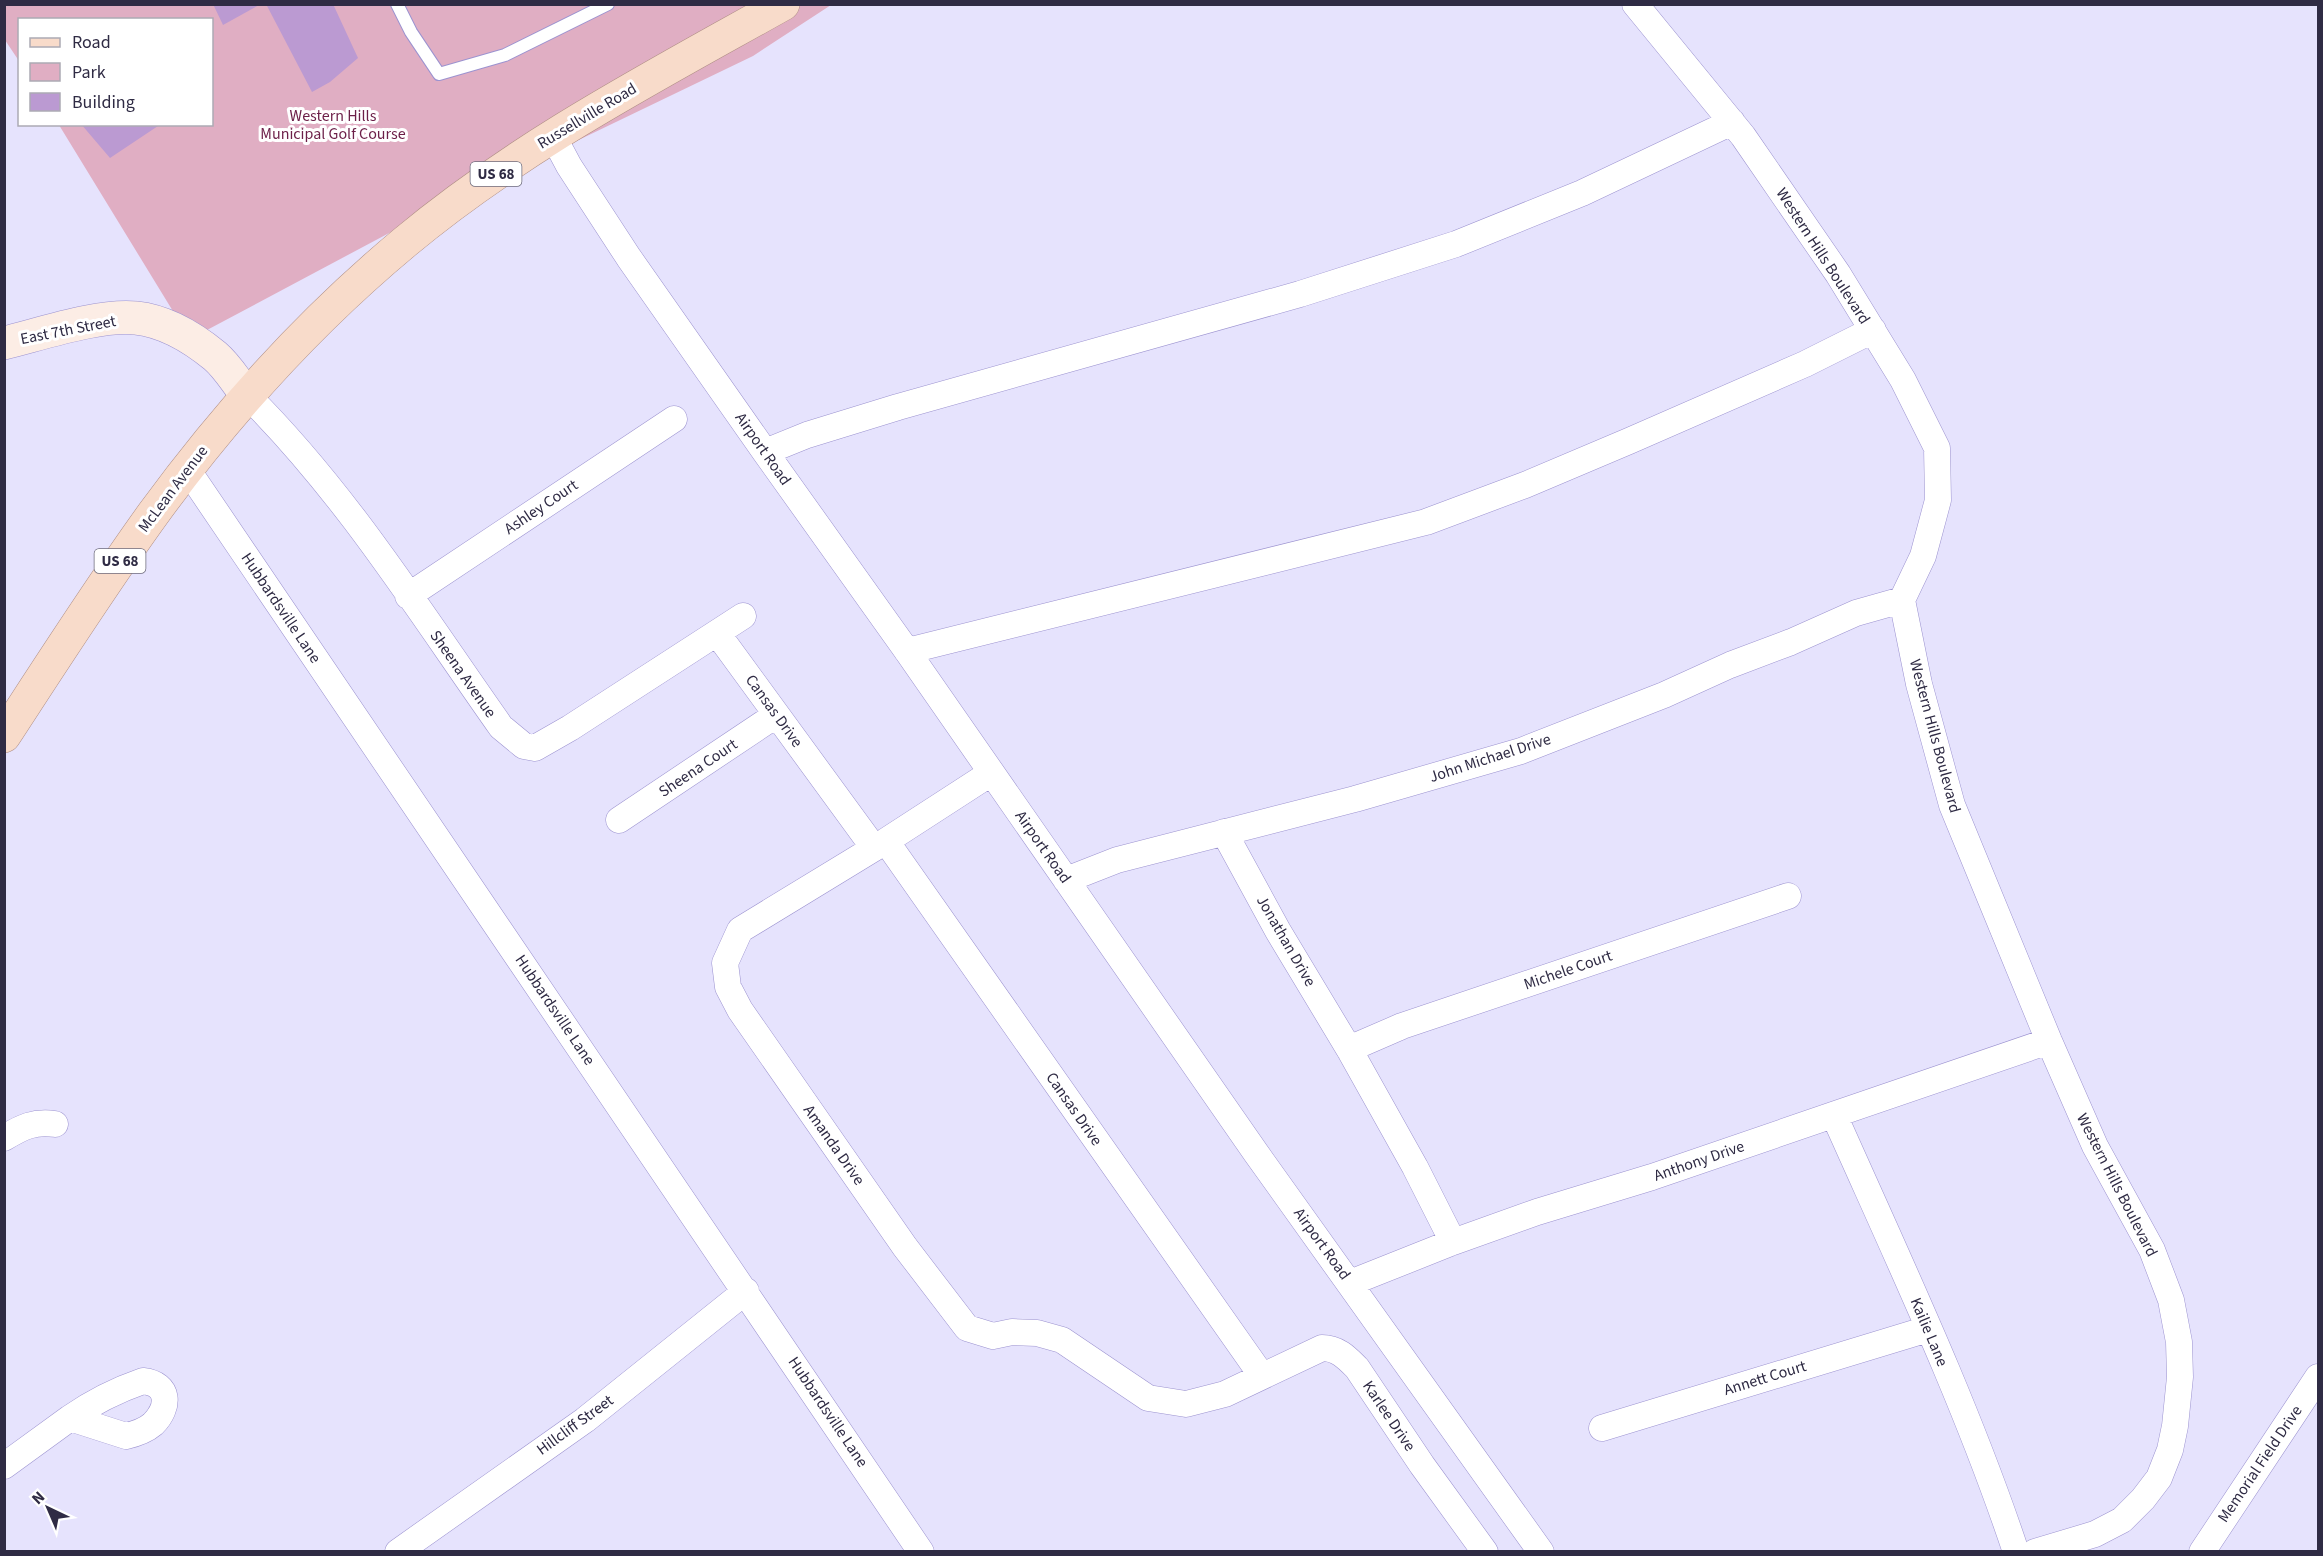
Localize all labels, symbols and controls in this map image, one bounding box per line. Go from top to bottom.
legend [18,18,213,126]
text: Road [72,30,111,55]
text: Park [72,60,106,85]
street label: Russellville Road [533,78,641,154]
text: Building [72,90,135,115]
park label: Western Hills Municipal Golf Course [260,105,406,145]
road number: US 68 [470,162,522,186]
street label: Western Hills Boulevard [1771,184,1875,328]
street label: East 7th Street [18,310,118,350]
street label: Airport Road [730,408,796,490]
street label: McLean Avenue [133,441,213,537]
street label: Ashley Court [500,474,583,540]
street label: Hubbardsville Lane [236,548,326,668]
road number: US 68 [94,549,146,573]
street label: Sheena Avenue [425,626,501,722]
street label: Western Hills Boulevard [1904,657,1966,815]
street label: Cansas Drive [740,670,808,752]
street label: John Michael Drive [1426,728,1554,788]
street label: Sheena Court [654,733,742,802]
street label: Airport Road [1010,806,1076,888]
street label: Jonathan Drive [1251,891,1321,991]
street label: Michele Court [1521,944,1616,995]
street label: Hubbardsville Lane [510,950,600,1070]
street label: Cansas Drive [1041,1068,1108,1150]
street label: Amanda Drive [798,1100,870,1190]
street label: Western Hills Boulevard [2071,1109,2163,1261]
street label: Anthony Drive [1651,1135,1747,1187]
street label: Airport Road [1288,1203,1356,1285]
street label: Kailie Lane [1905,1294,1953,1370]
street label: Hubbardsville Lane [783,1352,873,1472]
street label: Annett Court [1721,1355,1809,1401]
street label: Karlee Drive [1357,1376,1421,1456]
street label: Hillcliff Street [532,1389,618,1460]
street label: Memorial Field Drive [2213,1401,2307,1527]
north arrow [18,1478,78,1538]
text: N [27,1486,50,1510]

